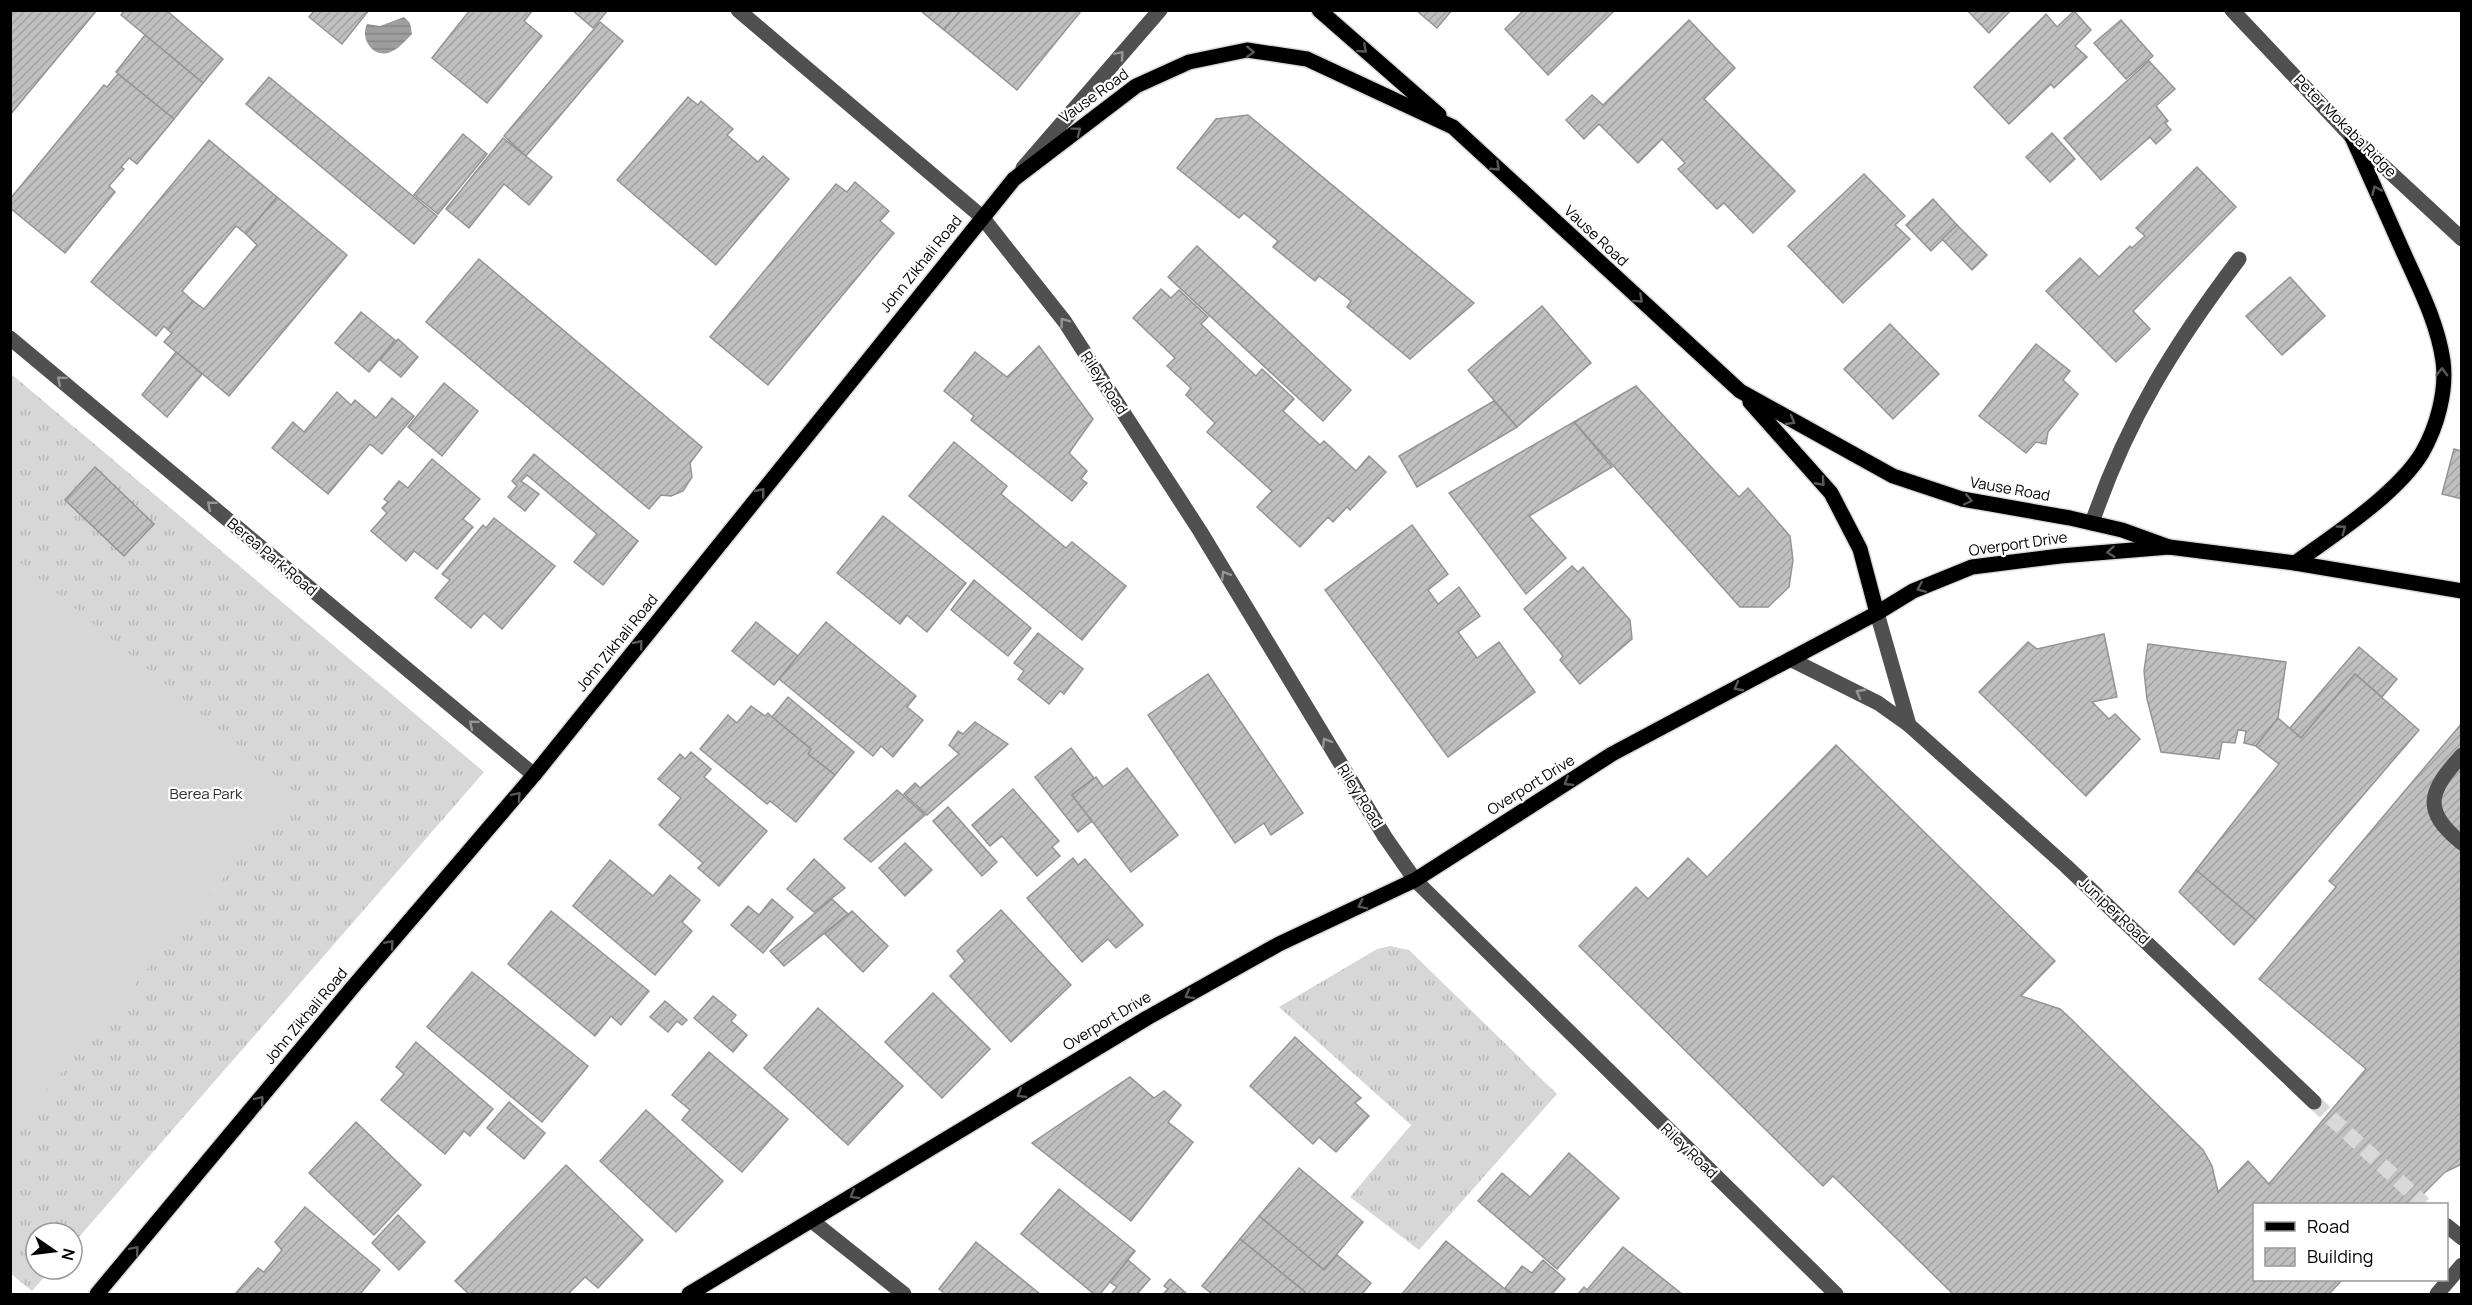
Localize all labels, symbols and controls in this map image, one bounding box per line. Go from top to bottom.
one-way arrow [1356,42,1367,53]
one-way arrow [1246,45,1255,58]
one-way arrow [1113,51,1124,62]
street label: Vause Road [1055,63,1133,128]
street label: Peter Mokaba Ridge [2289,70,2402,182]
one-way arrow [1070,127,1081,138]
one-way arrow [1489,160,1499,171]
one-way arrow [2371,186,2383,197]
street label: Vause Road [1560,200,1633,271]
street label: John Zikhali Road [875,211,966,317]
one-way arrow [1632,292,1643,303]
one-way arrow [1060,318,1071,329]
street label: Riley Road [1076,347,1133,418]
one-way arrow [2436,368,2449,377]
one-way arrow [57,376,68,387]
one-way arrow [1785,413,1795,425]
street label: Vause Road [1968,471,2052,506]
one-way arrow [1814,475,1825,486]
one-way arrow [754,488,765,499]
one-way arrow [1963,492,1973,505]
one-way arrow [206,501,217,512]
street label: Berea Park Road [223,513,322,601]
one-way arrow [2336,525,2347,536]
street label: Overport Drive [1967,526,2069,561]
one-way arrow [2106,545,2115,558]
one-way arrow [1221,571,1233,581]
one-way arrow [1916,581,1927,593]
street label: John Zikhali Road [571,590,662,696]
one-way arrow [632,640,643,651]
one-way arrow [1734,680,1744,691]
one-way arrow [1855,689,1866,700]
one-way arrow [469,720,480,731]
one-way arrow [1322,738,1334,748]
street label: Overport Drive [1483,749,1579,820]
street label: Riley Road [1333,760,1388,832]
one-way arrow [1564,775,1574,787]
park label: Berea Park [169,783,243,804]
one-way arrow [509,792,520,803]
street label: Juniper Road [2074,872,2154,949]
one-way arrow [1357,897,1368,909]
one-way arrow [383,940,394,951]
street label: John Zikhali Road [259,963,352,1068]
street label: Overport Drive [1059,986,1155,1055]
one-way arrow [1185,987,1195,999]
one-way arrow [1017,1087,1027,1099]
one-way arrow [252,1096,263,1107]
street label: Riley Road [1656,1118,1722,1183]
one-way arrow [850,1188,861,1199]
legend [2253,1203,2448,1281]
text: Road [2307,1214,2350,1238]
north arrow [24,1221,84,1281]
text: Building [2307,1244,2373,1268]
one-way arrow [128,1245,139,1256]
text: N [56,1246,81,1263]

